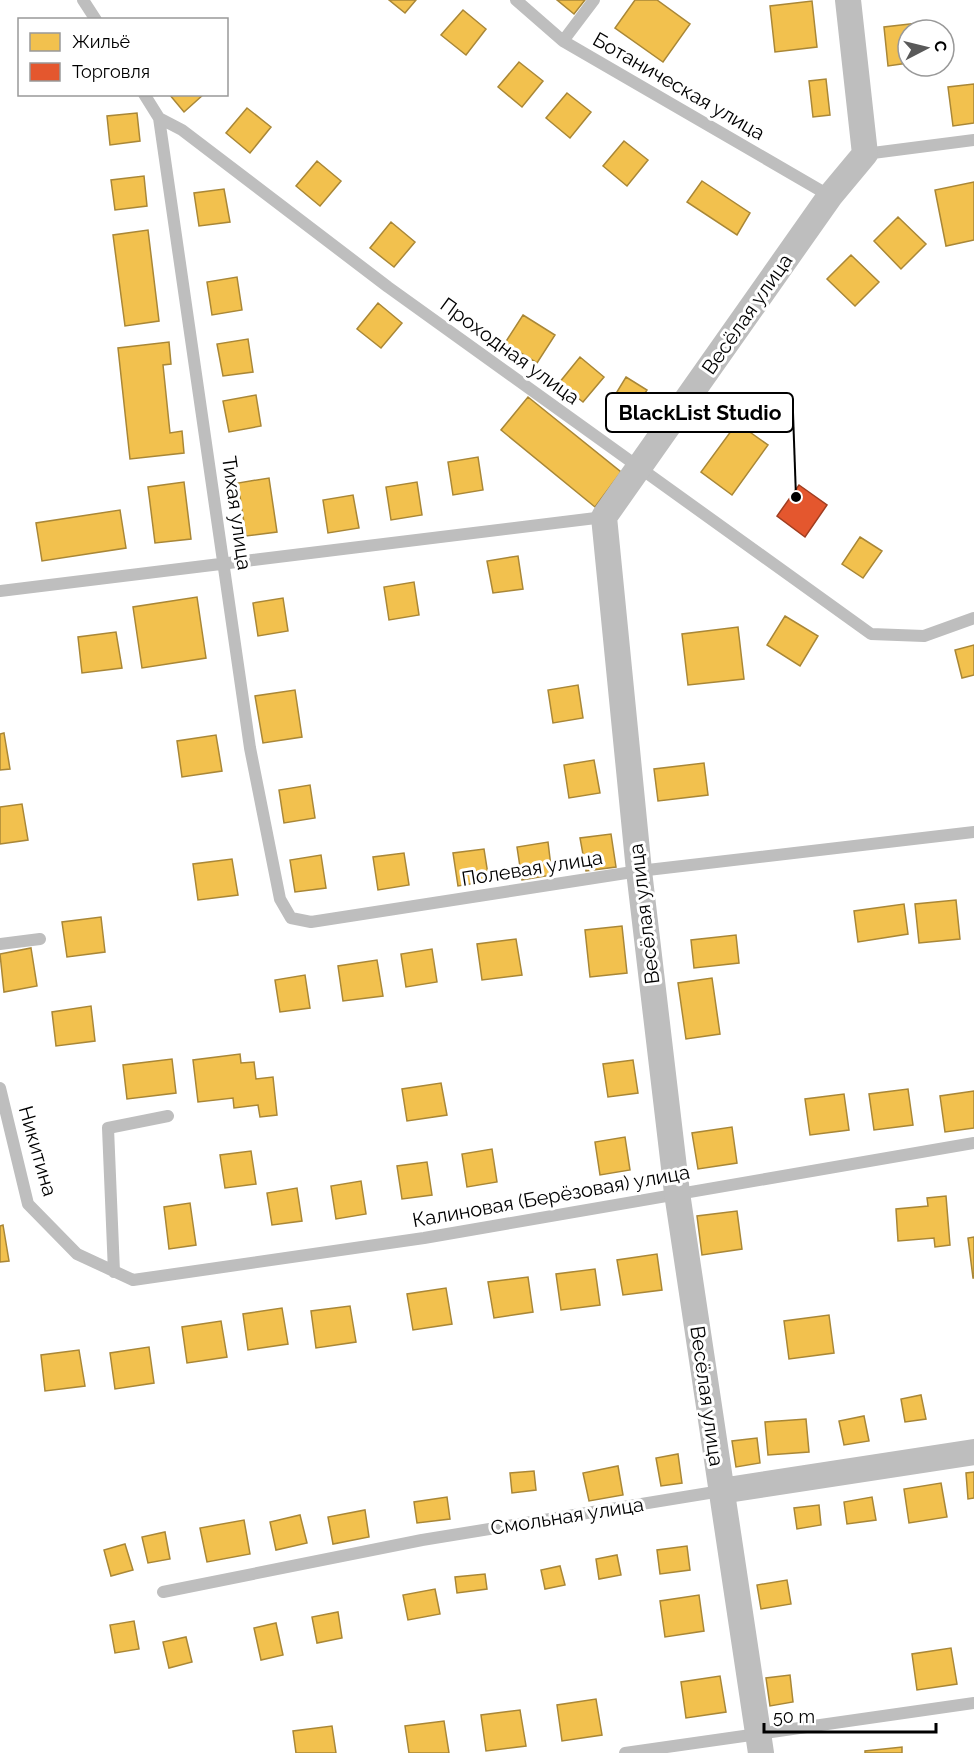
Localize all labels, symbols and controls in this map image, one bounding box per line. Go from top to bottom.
legend [18,18,228,96]
north arrow [896,18,956,78]
street label: Ботаническая улица [589,27,769,145]
text: Жильё [72,31,130,52]
text: С [930,40,950,53]
text: Торговля [72,61,150,82]
street label: Весёлая улица [697,249,797,379]
street label: Проходная улица [436,292,584,410]
callout: BlackList Studio [606,393,793,432]
text: BlackList Studio [619,400,782,425]
street label: Тихая улица [217,455,257,571]
street label: Весёлая улица [623,842,665,986]
street label: Полевая улица [460,845,604,891]
street label: Никитина [14,1103,62,1199]
street label: Калиновая (Берёзовая) улица [410,1160,692,1232]
street label: Весёлая улица [685,1324,729,1468]
street label: Смольная улица [489,1492,645,1540]
scale bar [764,1696,936,1734]
text: 50 m [773,1706,815,1727]

